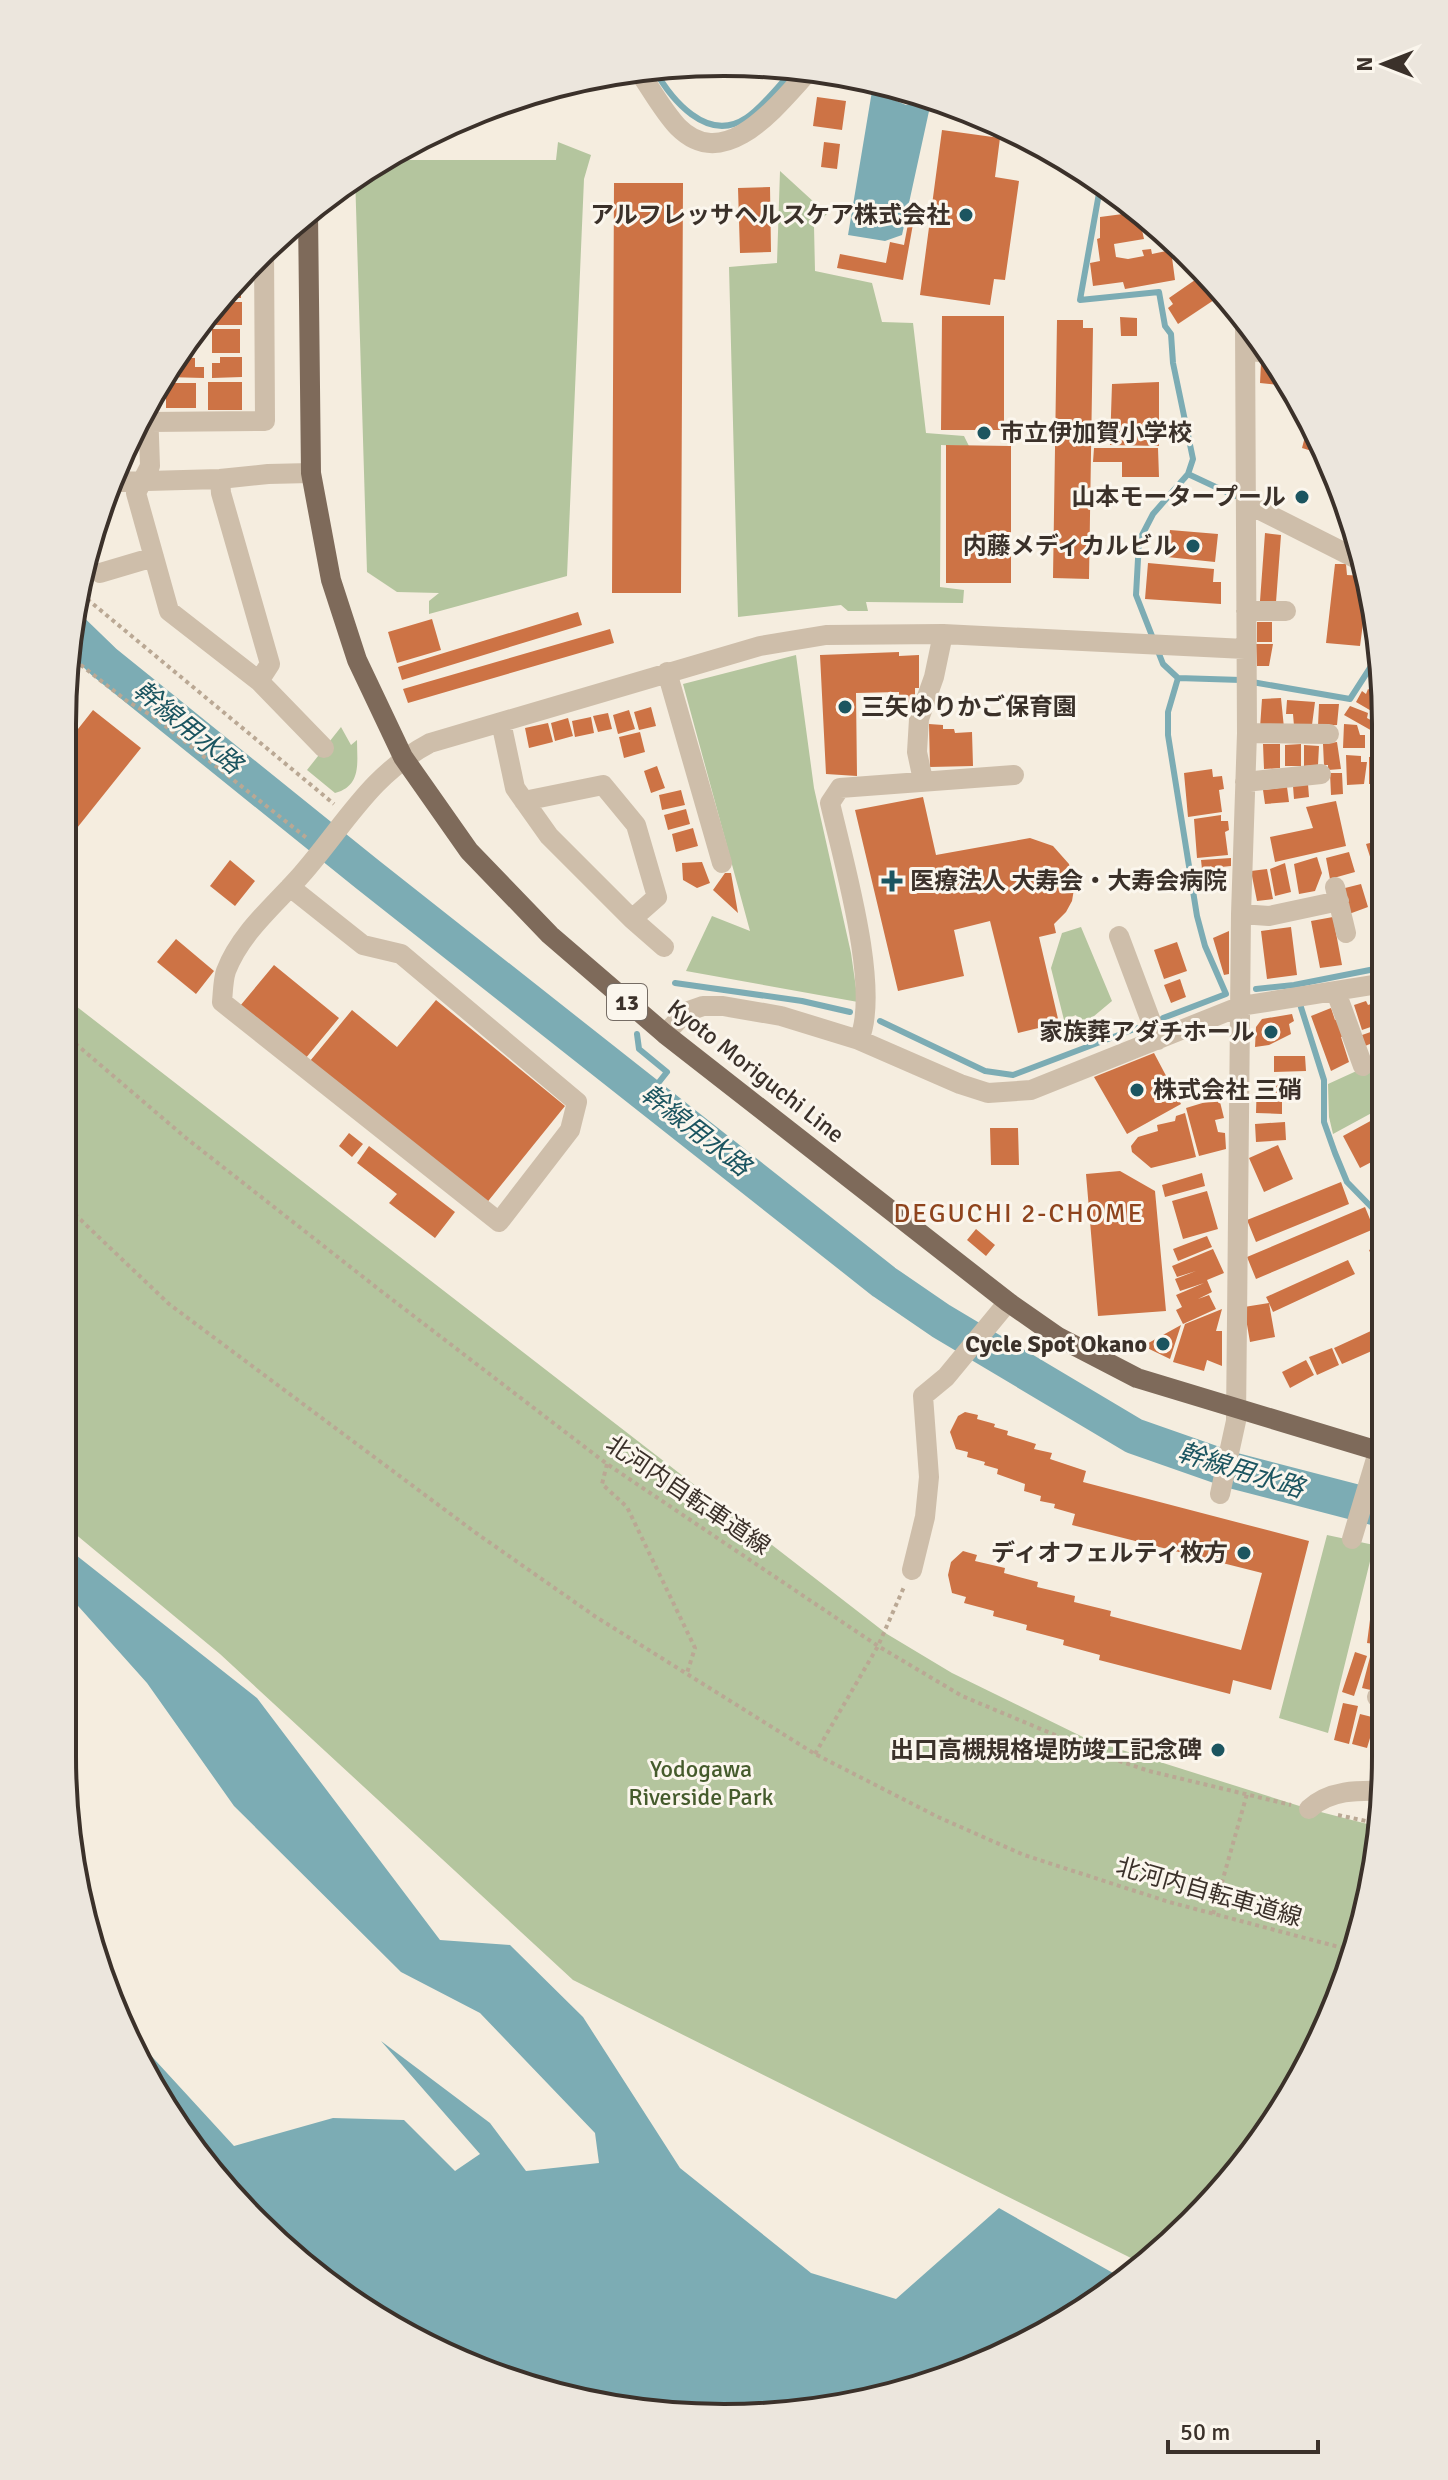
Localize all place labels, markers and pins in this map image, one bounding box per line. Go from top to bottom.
place label: アルフレッサヘルスケア株式会社 [590,200,950,230]
marker: アルフレッサヘルスケア株式会社 [957,206,975,224]
place label: 市立伊加賀小学校 [1000,418,1192,448]
marker: 市立伊加賀小学校 [975,424,993,442]
place label: 山本モータープール [1071,482,1286,512]
marker: 山本モータープール [1293,488,1311,506]
place label: 内藤メディカルビル [963,531,1177,561]
marker: 内藤メディカルビル [1184,537,1202,555]
place label: 三矢ゆりかご保育園 [861,692,1077,722]
marker: 三矢ゆりかご保育園 [836,698,854,716]
place label: 医療法人 大寿会・大寿会病院 [910,866,1227,896]
marker: 医療法人 大寿会・大寿会病院 [881,870,903,892]
place label: 家族葬アダチホール [1039,1017,1255,1047]
marker: 家族葬アダチホール [1262,1023,1280,1041]
place label: 株式会社 三硝 [1153,1075,1302,1105]
marker: 株式会社 三硝 [1128,1081,1146,1099]
place label: Cycle Spot Okano [965,1329,1147,1359]
marker: Cycle Spot Okano [1154,1335,1172,1353]
place label: ディオフェルティ枚方 [991,1538,1228,1568]
marker: ディオフェルティ枚方 [1235,1544,1253,1562]
place label: 出口高槻規格堤防竣工記念碑 [890,1735,1202,1765]
marker: 出口高槻規格堤防竣工記念碑 [1209,1741,1227,1759]

